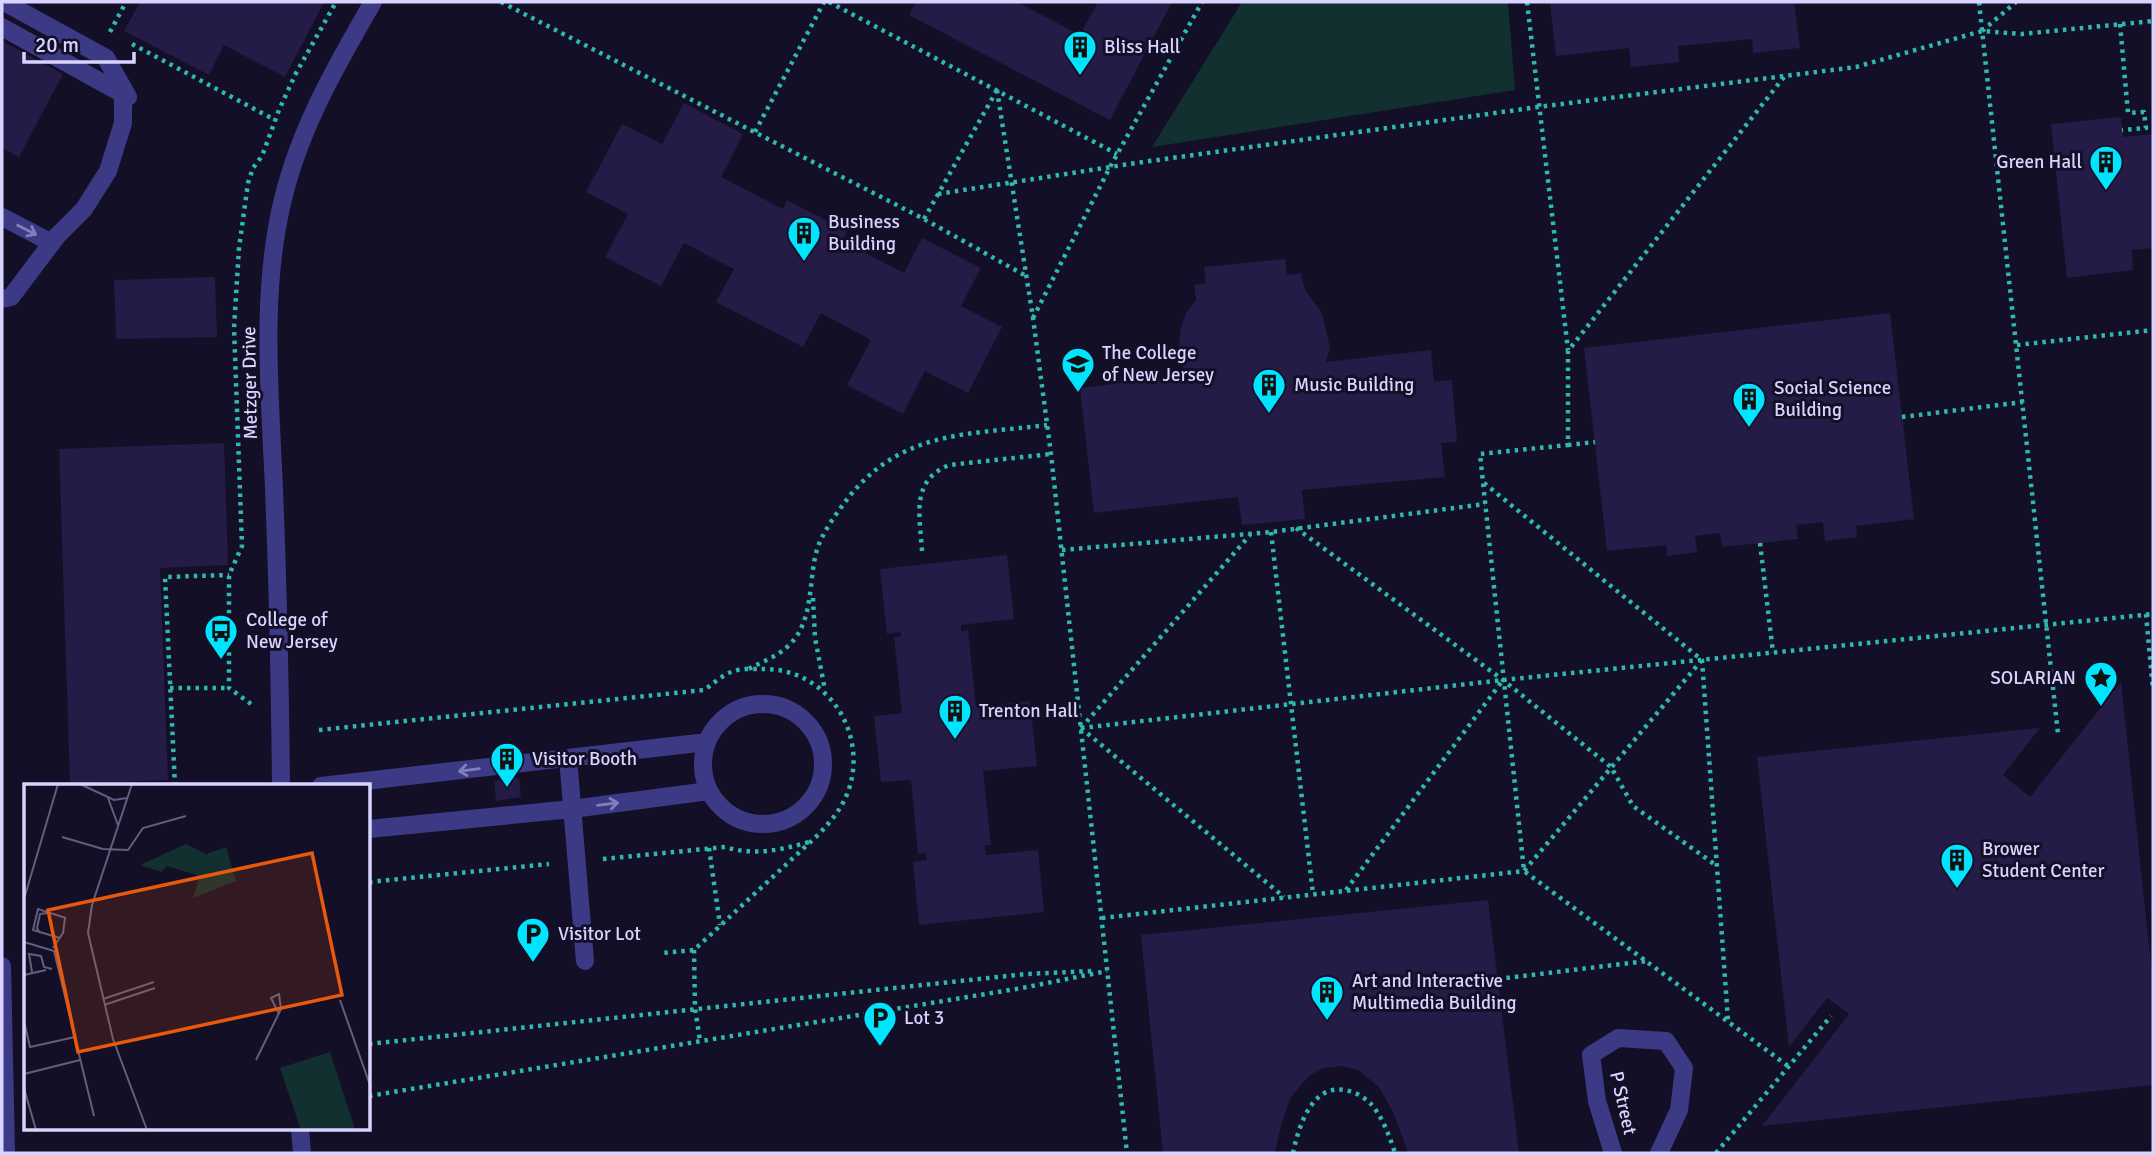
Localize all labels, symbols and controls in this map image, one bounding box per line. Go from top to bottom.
scale bar [24,21,135,65]
building icon: Bliss Hall [1061,28,1099,77]
text: 20 m [35,32,79,58]
place label: Bliss Hall [1104,35,1180,59]
building icon: Green Hall [2087,143,2125,192]
place label: Green Hall [1996,150,2082,174]
place label: Business Building [828,210,900,256]
building icon: Business Building [785,214,823,263]
one-way arrow [16,224,37,237]
street label: Metzger Drive [237,326,263,440]
place label: The College of New Jersey [1102,341,1214,387]
school or university icon: The College of New Jersey [1059,345,1097,394]
building icon: Music Building [1250,366,1288,415]
place label: Music Building [1294,373,1414,397]
place label: Social Science Building [1774,376,1891,422]
building icon: Social Science Building [1730,380,1768,429]
place label: College of New Jersey [246,608,338,654]
bus stop icon: College of New Jersey [202,612,240,661]
place icon: SOLARIAN [2082,659,2120,708]
place label: SOLARIAN [1990,666,2076,690]
building icon: Trenton Hall [936,692,974,741]
place label: Trenton Hall [979,699,1078,723]
building icon: Visitor Booth [488,740,526,789]
place label: Visitor Booth [532,747,637,771]
one-way arrow [458,764,481,777]
inset map [24,784,371,1130]
one-way arrow [596,797,619,810]
place label: Brower Student Center [1982,837,2105,883]
building icon: Brower Student Center [1938,841,1976,890]
parking icon: Visitor Lot [514,915,552,964]
place label: Visitor Lot [558,922,641,946]
place label: Art and Interactive Multimedia Building [1352,969,1517,1015]
building icon: Art and Interactive Multimedia Building [1308,973,1346,1022]
parking icon: Lot 3 [861,999,899,1048]
place label: Lot 3 [904,1006,944,1030]
street label: P Street [1604,1069,1642,1137]

